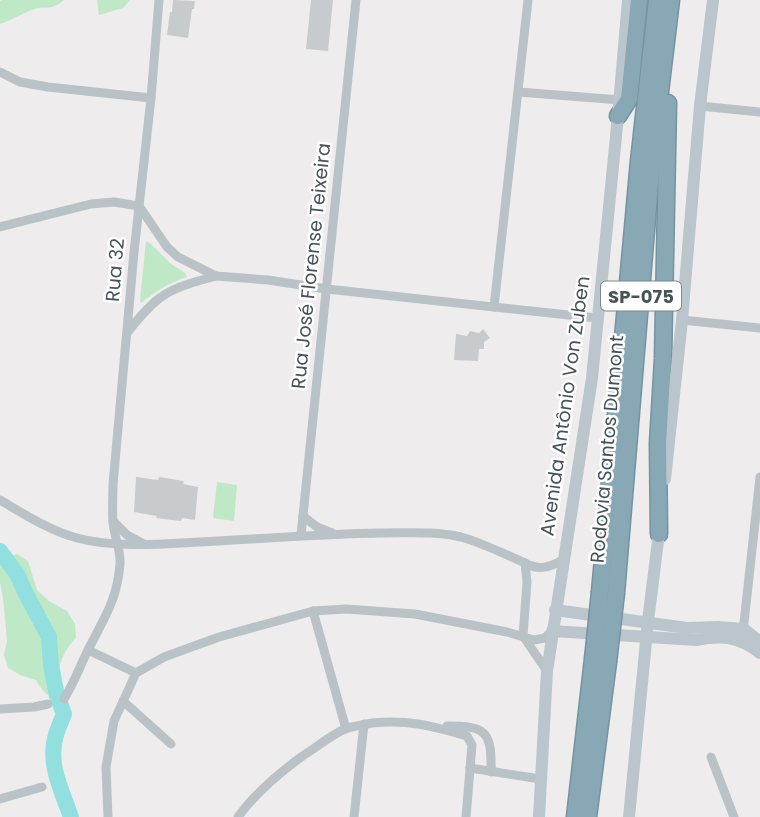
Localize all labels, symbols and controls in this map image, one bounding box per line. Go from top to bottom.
street label: Rua José Florense Teixeira [285,142,337,390]
street label: Rua 32 [99,237,131,303]
street label: Avenida Antônio Von Zuben [533,274,597,538]
road number: SP-075 [601,282,681,310]
street label: Rodovia Santos Dumont [584,334,630,564]

